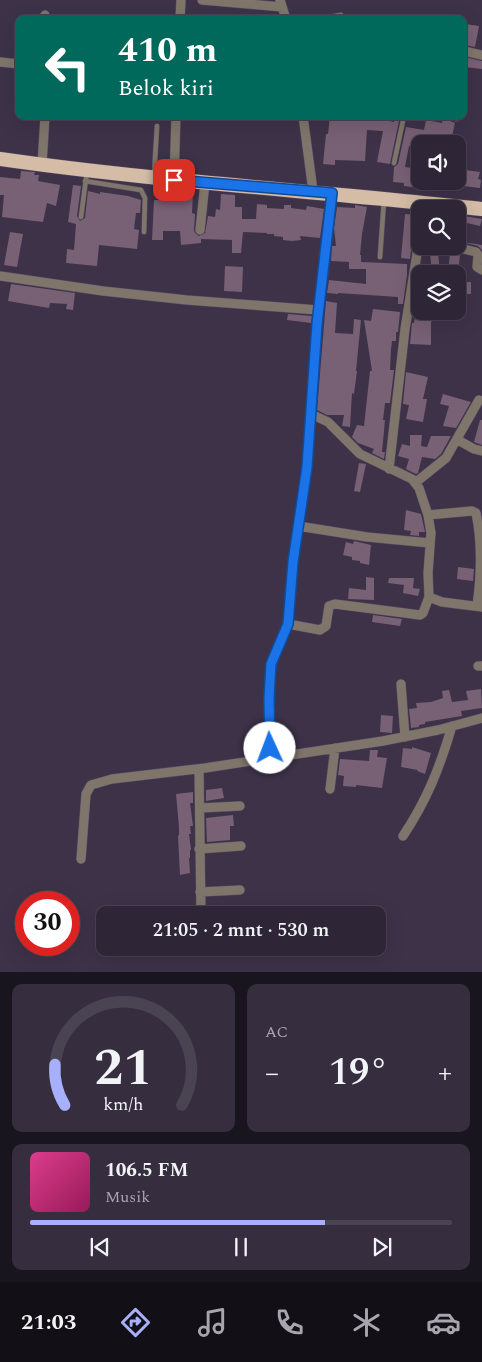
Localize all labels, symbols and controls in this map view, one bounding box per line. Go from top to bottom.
text: 410 m [118,24,217,77]
icon: left [35,35,100,100]
text: Belok kiri [118,72,214,105]
map controls [411,135,466,320]
button: sound [411,135,466,190]
pin [153,159,195,201]
icon: arrive [160,166,188,194]
button: search [411,200,466,255]
button: layers [411,265,466,320]
position arrow [243,721,295,773]
speed limit sign: 30 [15,891,80,956]
text: 21:05 · 2 mnt · 530 m [153,916,329,945]
text: AC [265,1020,288,1044]
text: 21 [94,1029,153,1108]
text: 19° [329,1044,388,1102]
text: − [265,1052,279,1095]
text: + [438,1052,452,1095]
text: km/h [103,1091,144,1118]
text: 106.5 FM [105,1156,188,1185]
text: Musik [105,1185,150,1209]
icon: previous [86,1233,114,1261]
icon: pause [227,1233,255,1261]
icon: next [368,1233,396,1261]
icon: directions [118,1305,153,1340]
icon: music [195,1305,230,1340]
icon: phone [272,1305,307,1340]
icon: climate [349,1305,384,1340]
icon: car [426,1305,461,1340]
text: 21:03 [21,1306,76,1339]

